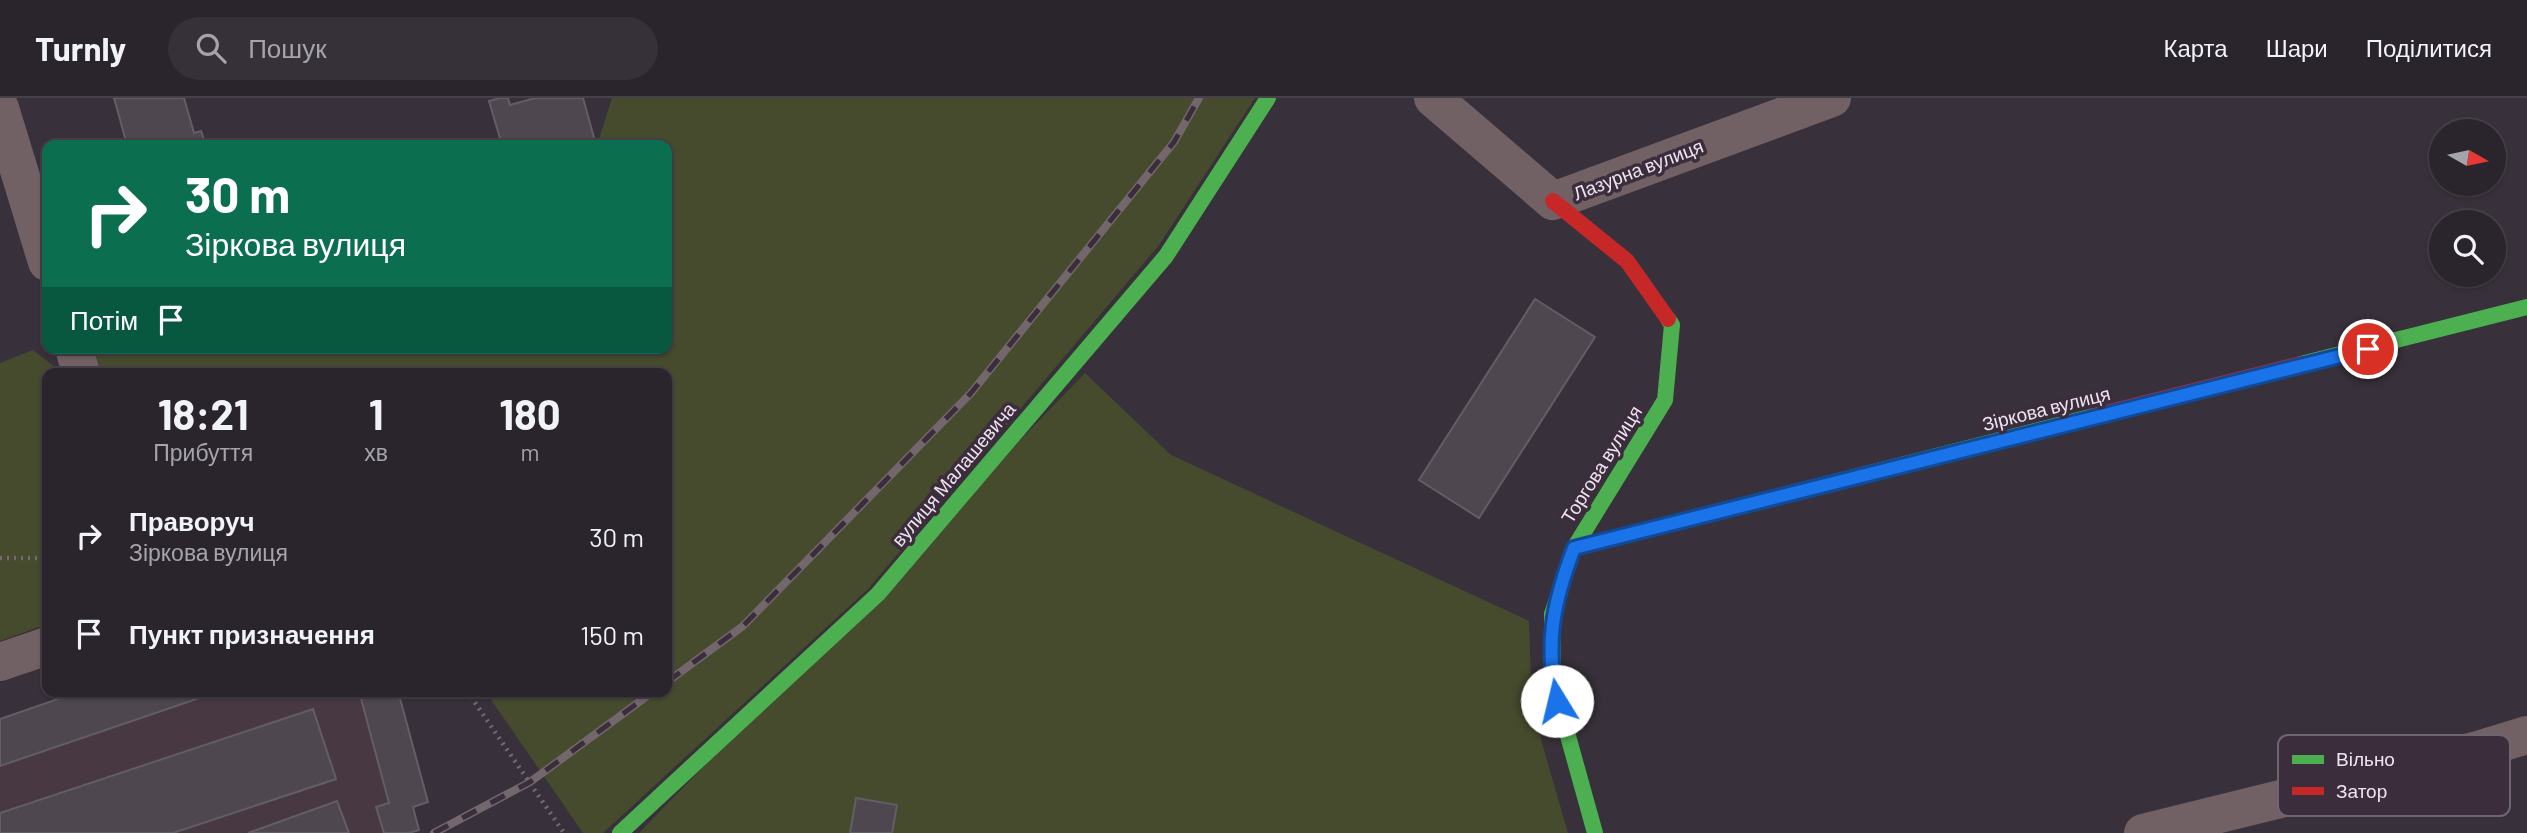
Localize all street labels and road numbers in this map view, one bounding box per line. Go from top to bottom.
street label: Лазурна вулиця [1570,134,1706,204]
street label: Зіркова вулиця [1980,381,2112,435]
street label: вулиця Малашевича [886,397,1020,551]
street label: Торгова вулиця [1556,401,1646,527]

